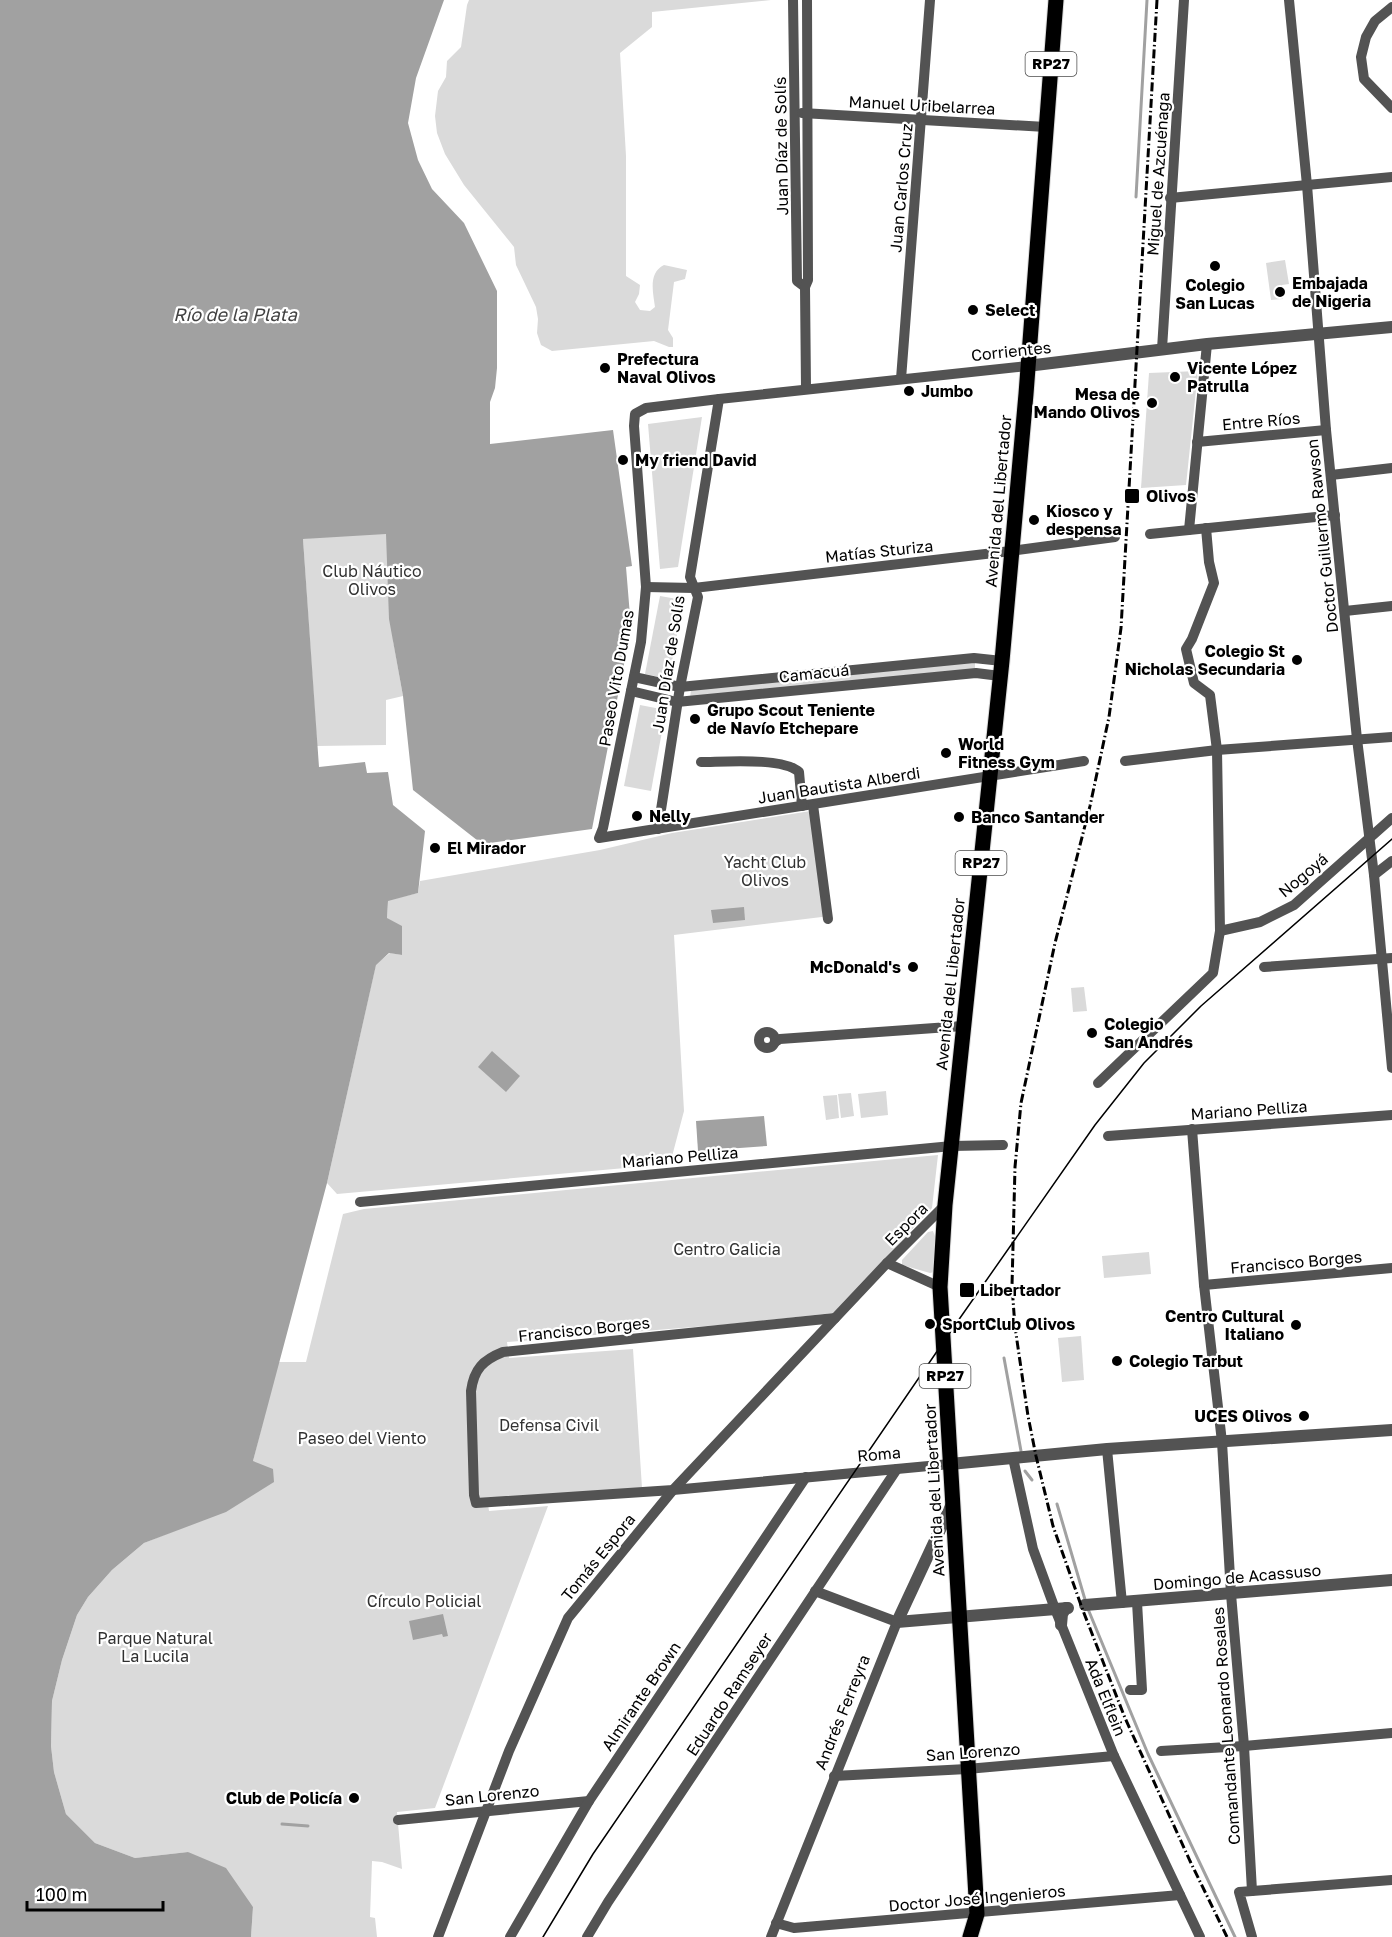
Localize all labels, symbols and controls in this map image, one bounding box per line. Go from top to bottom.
road number: RP27 [1026,52,1076,76]
street label: Juan Díaz de Solís [770,76,792,216]
street label: Manuel Uribelarrea [848,91,996,119]
street label: Miguel de Azcuénaga [1142,92,1174,256]
street label: Juan Carlos Cruz [885,123,917,253]
marker: Colegio San Lucas [1208,259,1222,273]
place label: Embajada de Nigeria [1292,273,1371,311]
place label: Colegio San Lucas [1175,275,1255,313]
marker: Embajada de Nigeria [1273,285,1287,299]
place label: Select [985,300,1035,320]
water label: Río de la Plata [173,303,298,325]
marker: Select [966,303,980,317]
street label: Corrientes [970,337,1052,365]
place label: Prefectura Naval Olivos [617,349,716,387]
place label: Vicente López Patrulla [1187,358,1297,396]
marker: Prefectura Naval Olivos [598,361,612,375]
marker: Vicente López Patrulla [1168,370,1182,384]
place label: Jumbo [921,381,973,401]
marker: Jumbo [902,384,916,398]
place label: Mesa de Mando Olivos [1033,384,1140,422]
marker: Mesa de Mando Olivos [1145,396,1159,410]
street label: Entre Ríos [1221,408,1301,434]
street label: Avenida del Libertador [980,414,1016,588]
street label: Doctor Guillermo Rawson [1302,438,1342,634]
place label: My friend David [635,450,757,470]
marker: My friend David [616,453,630,467]
place label: Olivos [1146,486,1196,506]
marker: Olivos [1123,487,1141,505]
place label: Kiosco y despensa [1046,501,1121,539]
marker: Kiosco y despensa [1027,513,1041,527]
street label: Matías Sturiza [824,535,934,567]
park label: Club Náutico Olivos [322,561,422,599]
street label: Juan Díaz de Solís [647,594,689,734]
street label: Paseo Vito Dumas [594,608,638,748]
place label: Colegio St Nicholas Secundaria [1125,641,1285,679]
marker: Colegio St Nicholas Secundaria [1290,653,1304,667]
street label: Camacuá [778,659,850,687]
place label: Grupo Scout Teniente de Navío Etchepare [707,700,875,738]
marker: Grupo Scout Teniente de Navío Etchepare [688,712,702,726]
place label: World Fitness Gym [958,734,1055,772]
marker: World Fitness Gym [939,746,953,760]
street label: Juan Bautista Alberdi [756,762,922,808]
place label: Nelly [649,806,691,826]
place label: Banco Santander [971,807,1105,827]
marker: Nelly [630,809,644,823]
marker: Banco Santander [952,810,966,824]
place label: El Mirador [447,838,526,858]
marker: El Mirador [428,841,442,855]
street label: Nogoyá [1274,849,1332,901]
road number: RP27 [956,851,1006,875]
park label: Yacht Club Olivos [724,852,806,890]
street label: Avenida del Libertador [931,897,969,1071]
place label: McDonald's [810,957,901,977]
marker: McDonald's [906,960,920,974]
place label: Colegio San Andrés [1104,1014,1193,1052]
marker: Colegio San Andrés [1085,1026,1099,1040]
street label: Mariano Pelliza [1190,1096,1308,1124]
street label: Mariano Pelliza [621,1142,739,1172]
street label: Espora [880,1198,932,1250]
park label: Centro Galicia [673,1239,781,1259]
street label: Francisco Borges [1229,1246,1363,1278]
place label: Libertador [980,1280,1061,1300]
marker: Libertador [958,1281,976,1299]
place label: Centro Cultural Italiano [1165,1306,1285,1344]
street label: Francisco Borges [517,1312,651,1346]
place label: SportClub Olivos [942,1314,1075,1334]
marker: SportClub Olivos [923,1317,937,1331]
marker: Centro Cultural Italiano [1289,1318,1303,1332]
place label: Colegio Tarbut [1129,1351,1243,1371]
marker: Colegio Tarbut [1110,1354,1124,1368]
road number: RP27 [920,1364,970,1388]
street label: Avenida del Libertador [919,1403,949,1577]
place label: UCES Olivos [1194,1406,1292,1426]
marker: UCES Olivos [1297,1409,1311,1423]
park label: Defensa Civil [499,1415,599,1435]
park label: Paseo del Viento [298,1428,426,1448]
street label: Roma [856,1442,902,1466]
street label: Tomás Espora [557,1509,639,1605]
street label: Domingo de Acassuso [1152,1560,1322,1594]
park label: Círculo Policial [367,1591,481,1611]
street label: Comandante Leonardo Rosales [1208,1606,1244,1846]
park label: Parque Natural La Lucila [97,1628,213,1666]
street label: Eduardo Ramseyer [682,1629,776,1759]
street label: Almirante Brown [597,1638,685,1754]
street label: Andrés Ferreyra [810,1652,874,1772]
street label: Ada Elflein [1081,1655,1131,1739]
street label: San Lorenzo [925,1739,1021,1765]
street label: San Lorenzo [444,1780,540,1810]
place label: Club de Policía [226,1788,342,1808]
marker: Club de Policía [347,1791,361,1805]
scale bar [27,1874,164,1912]
street label: Doctor José Ingenieros [888,1880,1066,1916]
text: 100 m [36,1883,87,1905]

